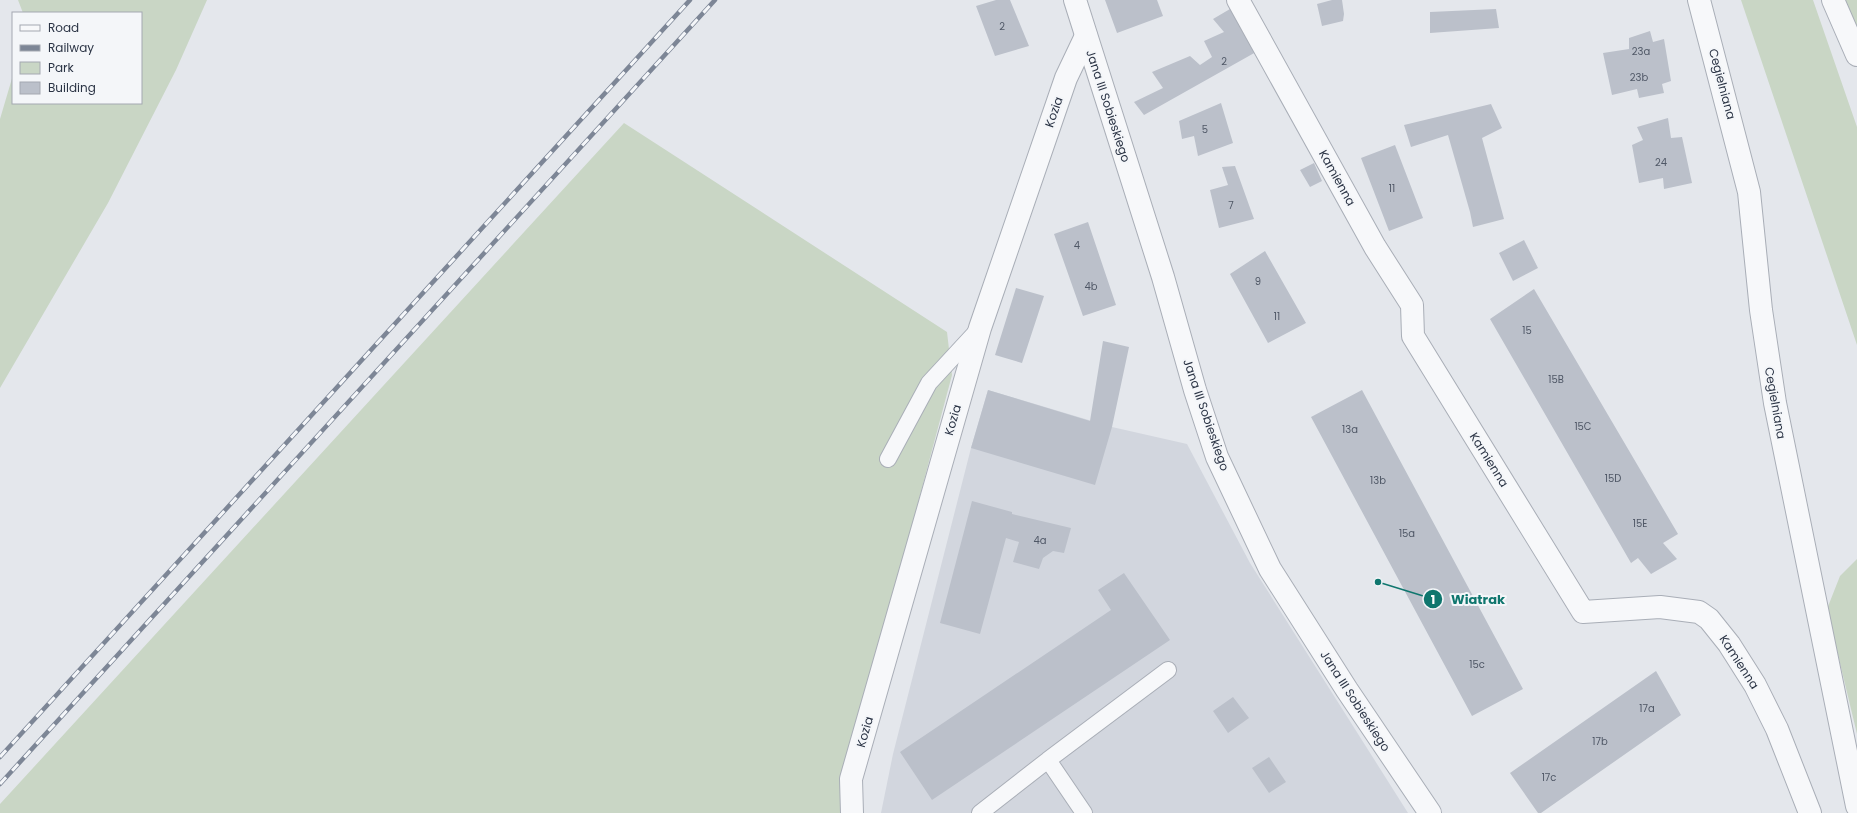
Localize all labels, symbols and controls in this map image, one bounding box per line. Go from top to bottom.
legend [12,12,142,104]
text: Road [48,19,79,36]
house number: 2 [999,19,1005,34]
text: Railway [48,39,94,56]
house number: 23a [1632,44,1650,59]
street label: Jana III Sobieskiego [1082,47,1135,165]
street label: Cegielniana [1705,47,1740,121]
house number: 2 [1221,54,1227,69]
text: Park [48,59,75,76]
house number: 23b [1630,70,1648,85]
text: Building [48,79,96,96]
street label: Kozia [1040,94,1067,129]
house number: 5 [1202,122,1208,137]
street label: Kamienna [1315,147,1360,209]
house number: 24 [1655,155,1667,170]
house number: 11 [1389,181,1395,196]
house number: 7 [1228,198,1234,213]
house number: 4 [1074,238,1080,253]
house number: 9 [1255,274,1261,289]
house number: 4b [1084,279,1098,294]
house number: 11 [1274,309,1280,324]
house number: 15 [1522,323,1532,338]
street label: Jana III Sobieskiego [1179,357,1234,473]
street label: Cegielniana [1761,366,1790,440]
house number: 15B [1548,372,1564,387]
street label: Kozia [940,402,965,437]
house number: 15C [1574,419,1592,434]
house number: 13a [1342,422,1358,437]
street label: Kamienna [1466,429,1513,490]
house number: 15D [1605,471,1621,486]
house number: 13b [1370,473,1386,488]
house number: 15E [1633,516,1647,531]
house number: 15a [1399,526,1415,541]
house number: 4a [1033,533,1047,548]
callout: Wiatrak [1423,587,1513,612]
text: Wiatrak [1451,590,1505,609]
text: 1 [1431,591,1435,608]
street label: Kamienna [1716,631,1763,692]
street label: Jana III Sobieskiego [1316,647,1395,755]
house number: 15c [1469,657,1485,672]
house number: 17a [1639,701,1655,716]
street label: Kozia [852,714,877,749]
house number: 17b [1592,734,1608,749]
house number: 17c [1542,770,1556,785]

